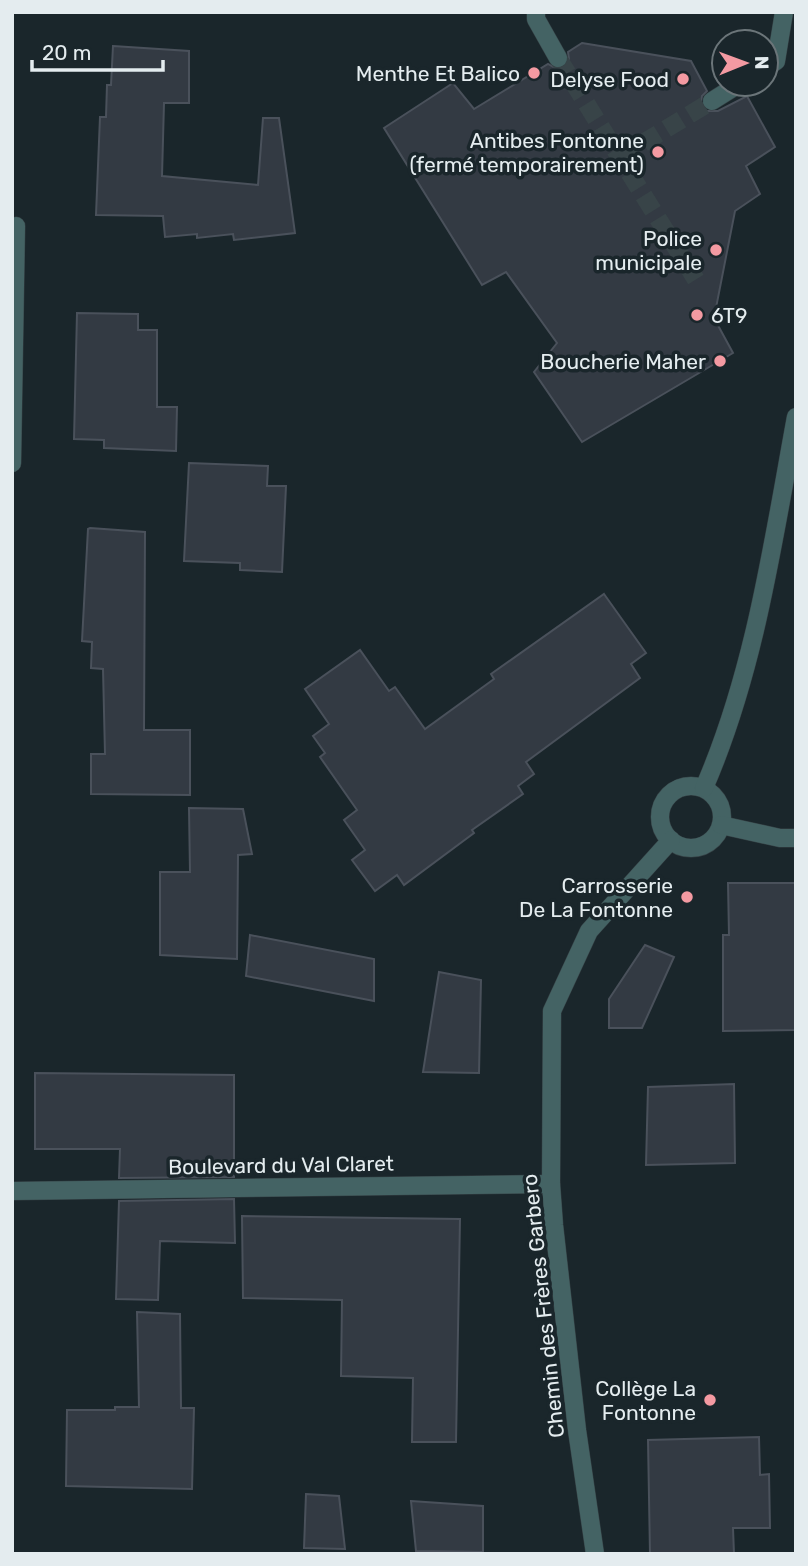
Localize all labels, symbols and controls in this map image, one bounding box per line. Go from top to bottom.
scale bar [32,28,163,72]
north arrow [710,28,780,98]
text: 20 m [42,40,91,65]
text: N [750,56,773,70]
place label: Menthe Et Balico [356,61,520,86]
marker: Menthe Et Balico [526,65,542,81]
place label: Delyse Food [550,67,669,92]
marker: Delyse Food [675,71,691,87]
place label: Antibes Fontonne (fermé temporairement) [410,128,644,177]
marker: Antibes Fontonne (fermé temporairement) [650,144,666,160]
place label: Police municipale [595,226,702,275]
marker: Police municipale [708,242,724,258]
place label: 6T9 [711,303,747,328]
marker: 6T9 [689,307,705,323]
place label: Boucherie Maher [540,349,706,374]
marker: Boucherie Maher [712,353,728,369]
place label: Carrosserie De La Fontonne [519,873,673,922]
marker: Carrosserie De La Fontonne [679,889,695,905]
street label: Boulevard du Val Claret [168,1151,394,1179]
street label: Chemin des Frères Garbero [517,1173,569,1439]
place label: Collège La Fontonne [595,1376,696,1425]
marker: Collège La Fontonne [702,1392,718,1408]

